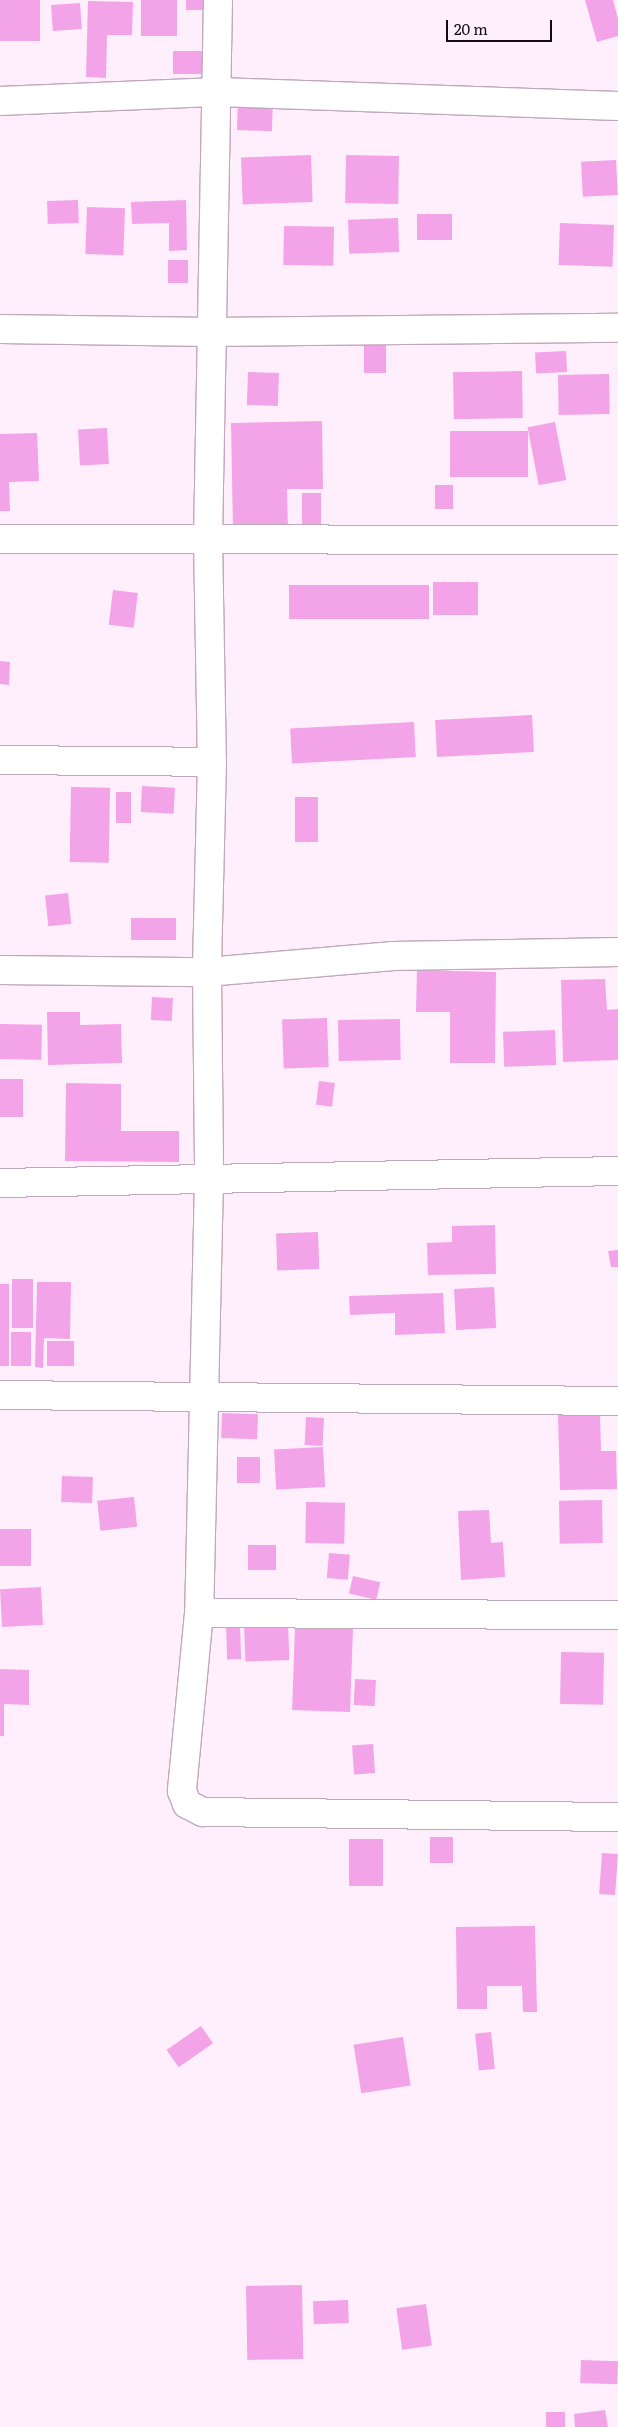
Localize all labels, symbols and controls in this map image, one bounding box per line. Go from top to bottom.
scale bar [448,10,554,42]
text: 20 m [454,17,488,40]

